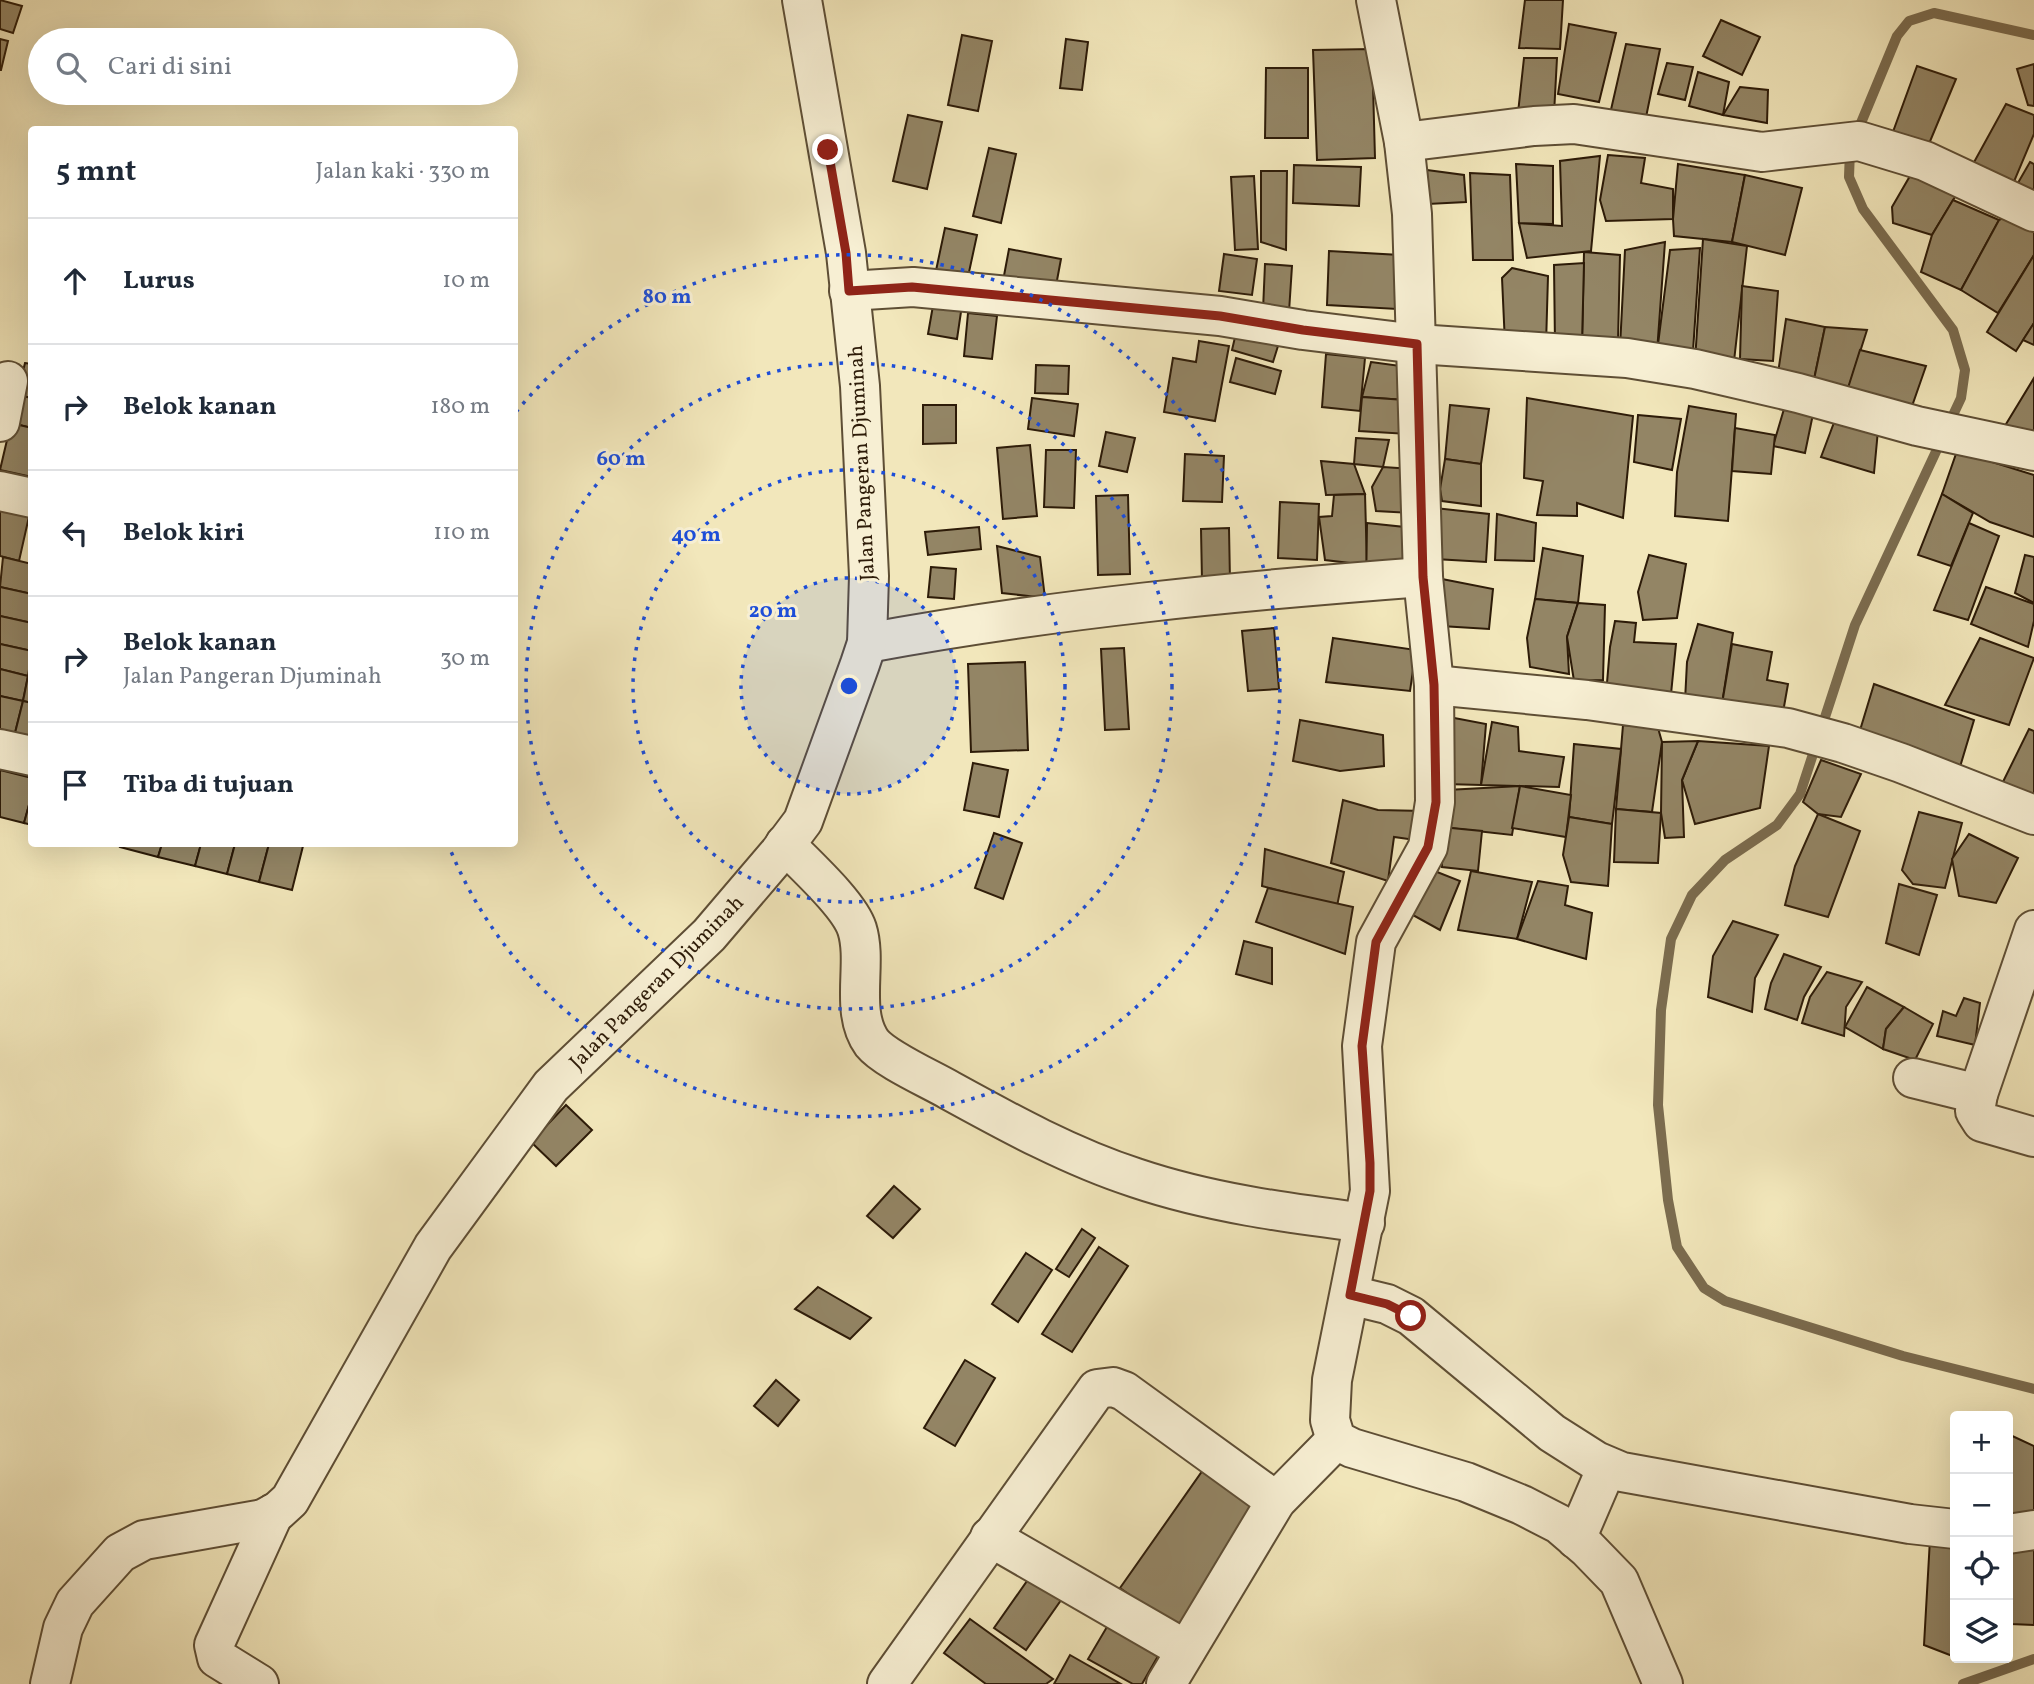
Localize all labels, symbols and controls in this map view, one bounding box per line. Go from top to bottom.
search box [28,28,518,105]
icon: search [52,48,90,86]
text: Cari di sini [108,49,232,85]
route end [812,134,843,165]
text: 5 mnt [56,151,136,193]
text: Jalan kaki · 330 m [315,156,490,188]
icon: ahead [56,262,94,300]
text: Lurus [123,263,195,299]
text: 10 m [442,265,490,297]
text: 80 m [643,283,691,312]
street label: Jalan Pangeran Djuminah [842,344,883,582]
icon: right [56,388,94,426]
text: Belok kanan [123,389,277,425]
text: 180 m [431,391,490,423]
text: 60 m [597,445,645,474]
icon: left [56,514,94,552]
text: Belok kiri [123,515,245,551]
text: 110 m [433,517,490,549]
text: 40 m [671,521,721,550]
text: 20 m [749,597,797,626]
text: Belok kanan [123,625,277,661]
icon: right [56,640,94,678]
text: 30 m [440,643,490,675]
text: Jalan Pangeran Djuminah [123,661,382,693]
centre of rings [837,674,861,698]
icon: arrive [56,766,94,804]
text: Tiba di tujuan [123,767,294,803]
street label: Jalan Pangeran Djuminah [563,889,751,1077]
route start [1395,1300,1426,1331]
map controls [1950,1411,2013,1663]
button: + [1950,1411,2013,1474]
button: − [1950,1474,2013,1537]
button: locate [1950,1537,2013,1600]
button: layers [1950,1600,2013,1663]

